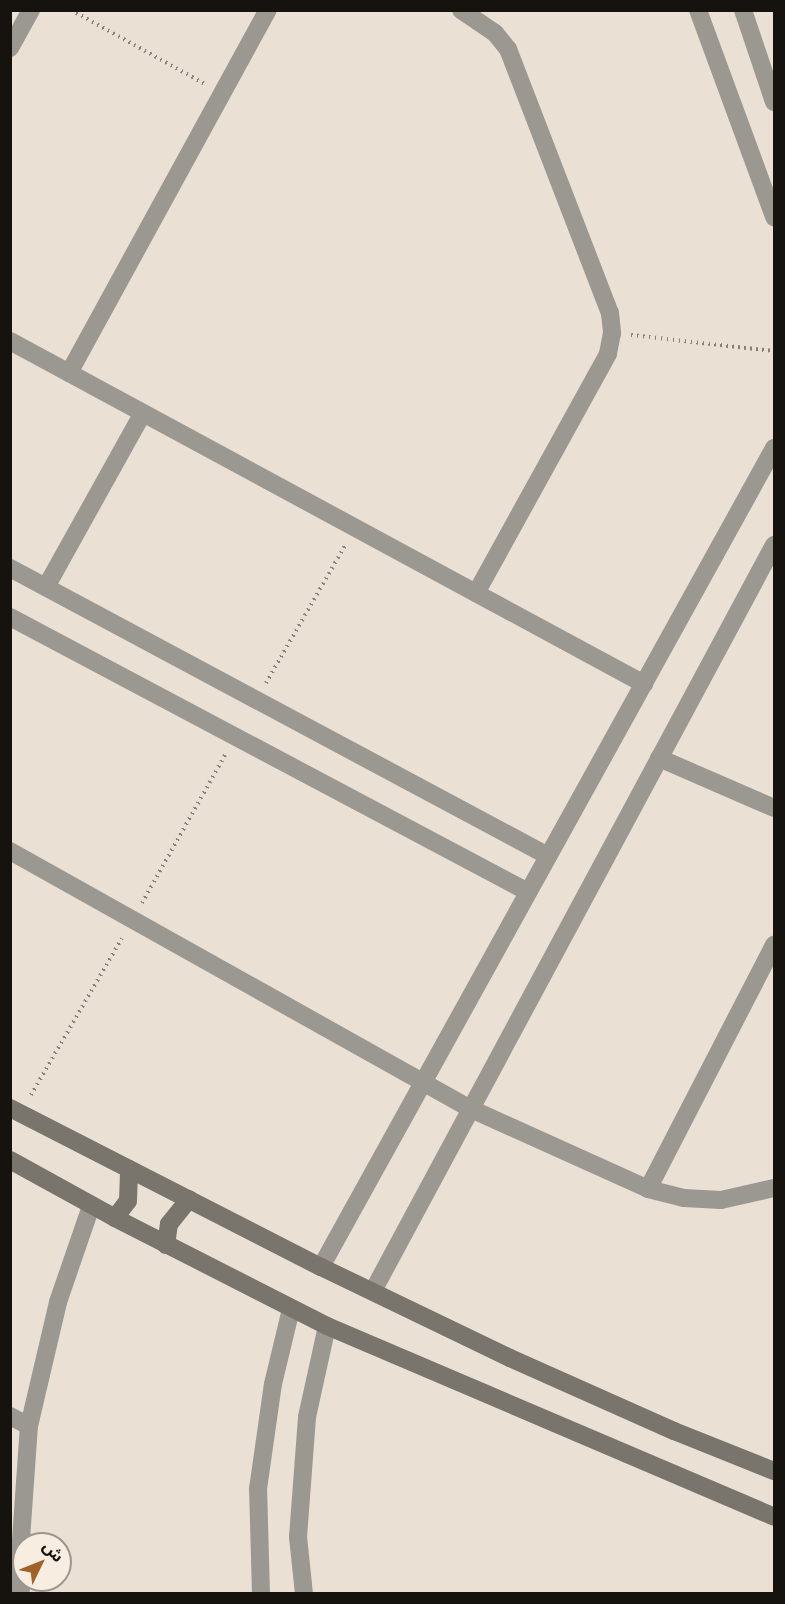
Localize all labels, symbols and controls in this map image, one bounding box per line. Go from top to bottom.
north arrow [12,1532,72,1592]
text: ش [40,1536,68,1565]

